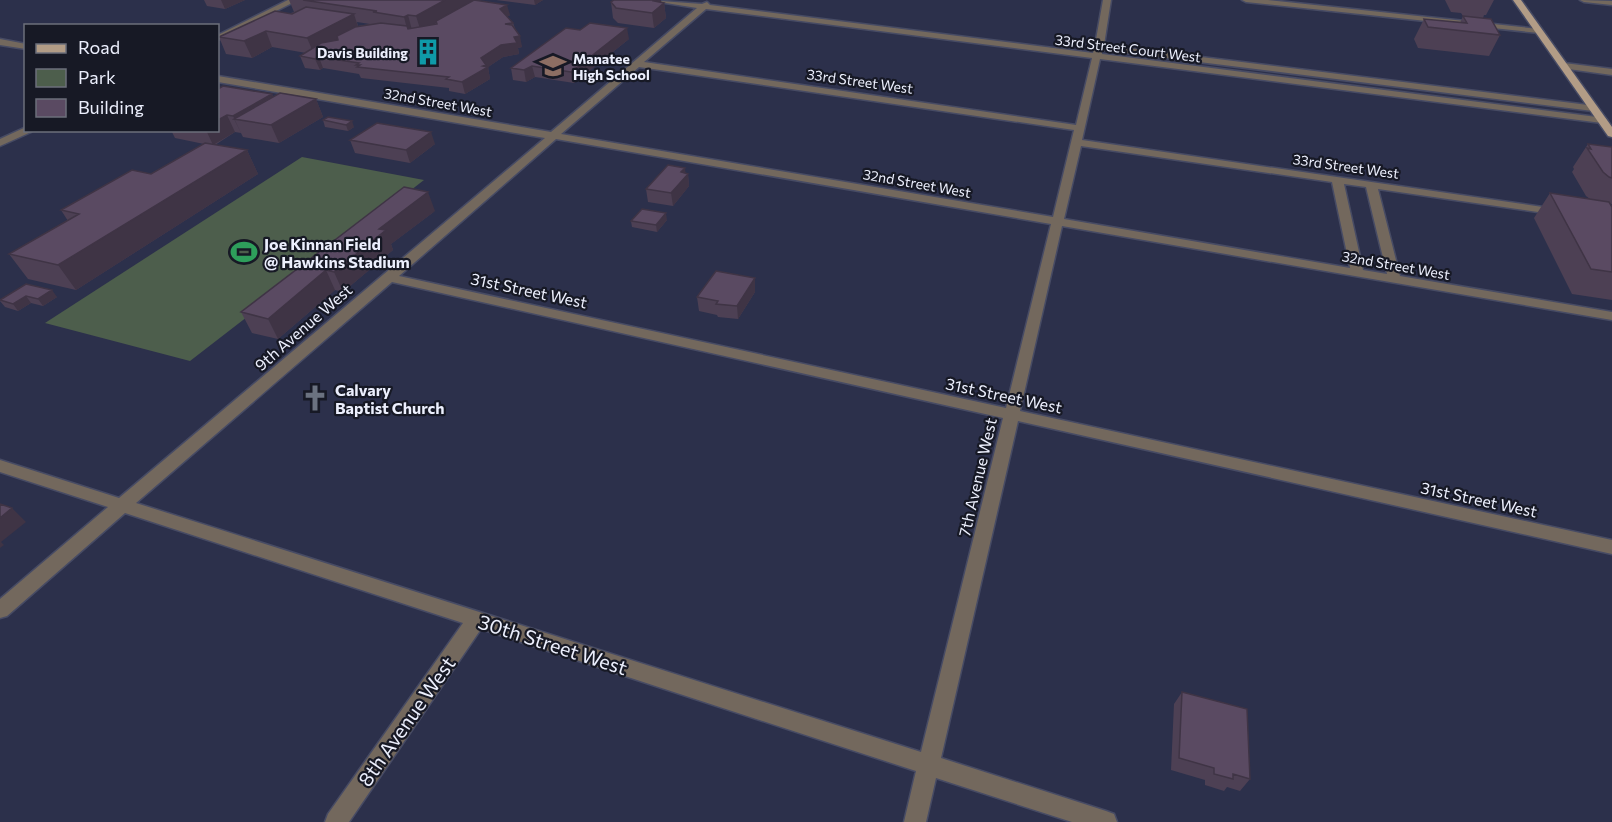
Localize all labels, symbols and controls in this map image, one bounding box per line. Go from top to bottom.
legend [24,24,219,132]
street label: 33rd Street Court West [1054,31,1202,65]
text: Road [78,36,120,58]
building icon: Davis Building [413,37,443,67]
place label: Davis Building [317,44,408,61]
place label: Manatee High School [573,50,650,83]
school or university icon: Manatee High School [538,51,568,81]
street label: 33rd Street West [806,65,914,97]
text: Park [78,66,116,88]
street label: 32nd Street West [383,84,494,120]
text: Building [78,96,144,118]
street label: 33rd Street West [1292,150,1400,182]
street label: 32nd Street West [862,165,973,201]
place label: Joe Kinnan Field @ Hawkins Stadium [264,234,410,271]
sports icon: Joe Kinnan Field @ Hawkins Stadium [229,237,259,267]
street label: 32nd Street West [1341,247,1452,283]
street label: 31st Street West [469,268,589,312]
street label: 9th Avenue West [251,279,356,374]
street label: 31st Street West [944,373,1064,417]
place label: Calvary Baptist Church [335,380,445,417]
church icon: Calvary Baptist Church [300,383,330,413]
street label: 7th Avenue West [954,415,1000,538]
street label: 31st Street West [1419,477,1539,521]
street label: 30th Street West [476,609,630,679]
street label: 8th Avenue West [352,651,460,791]

